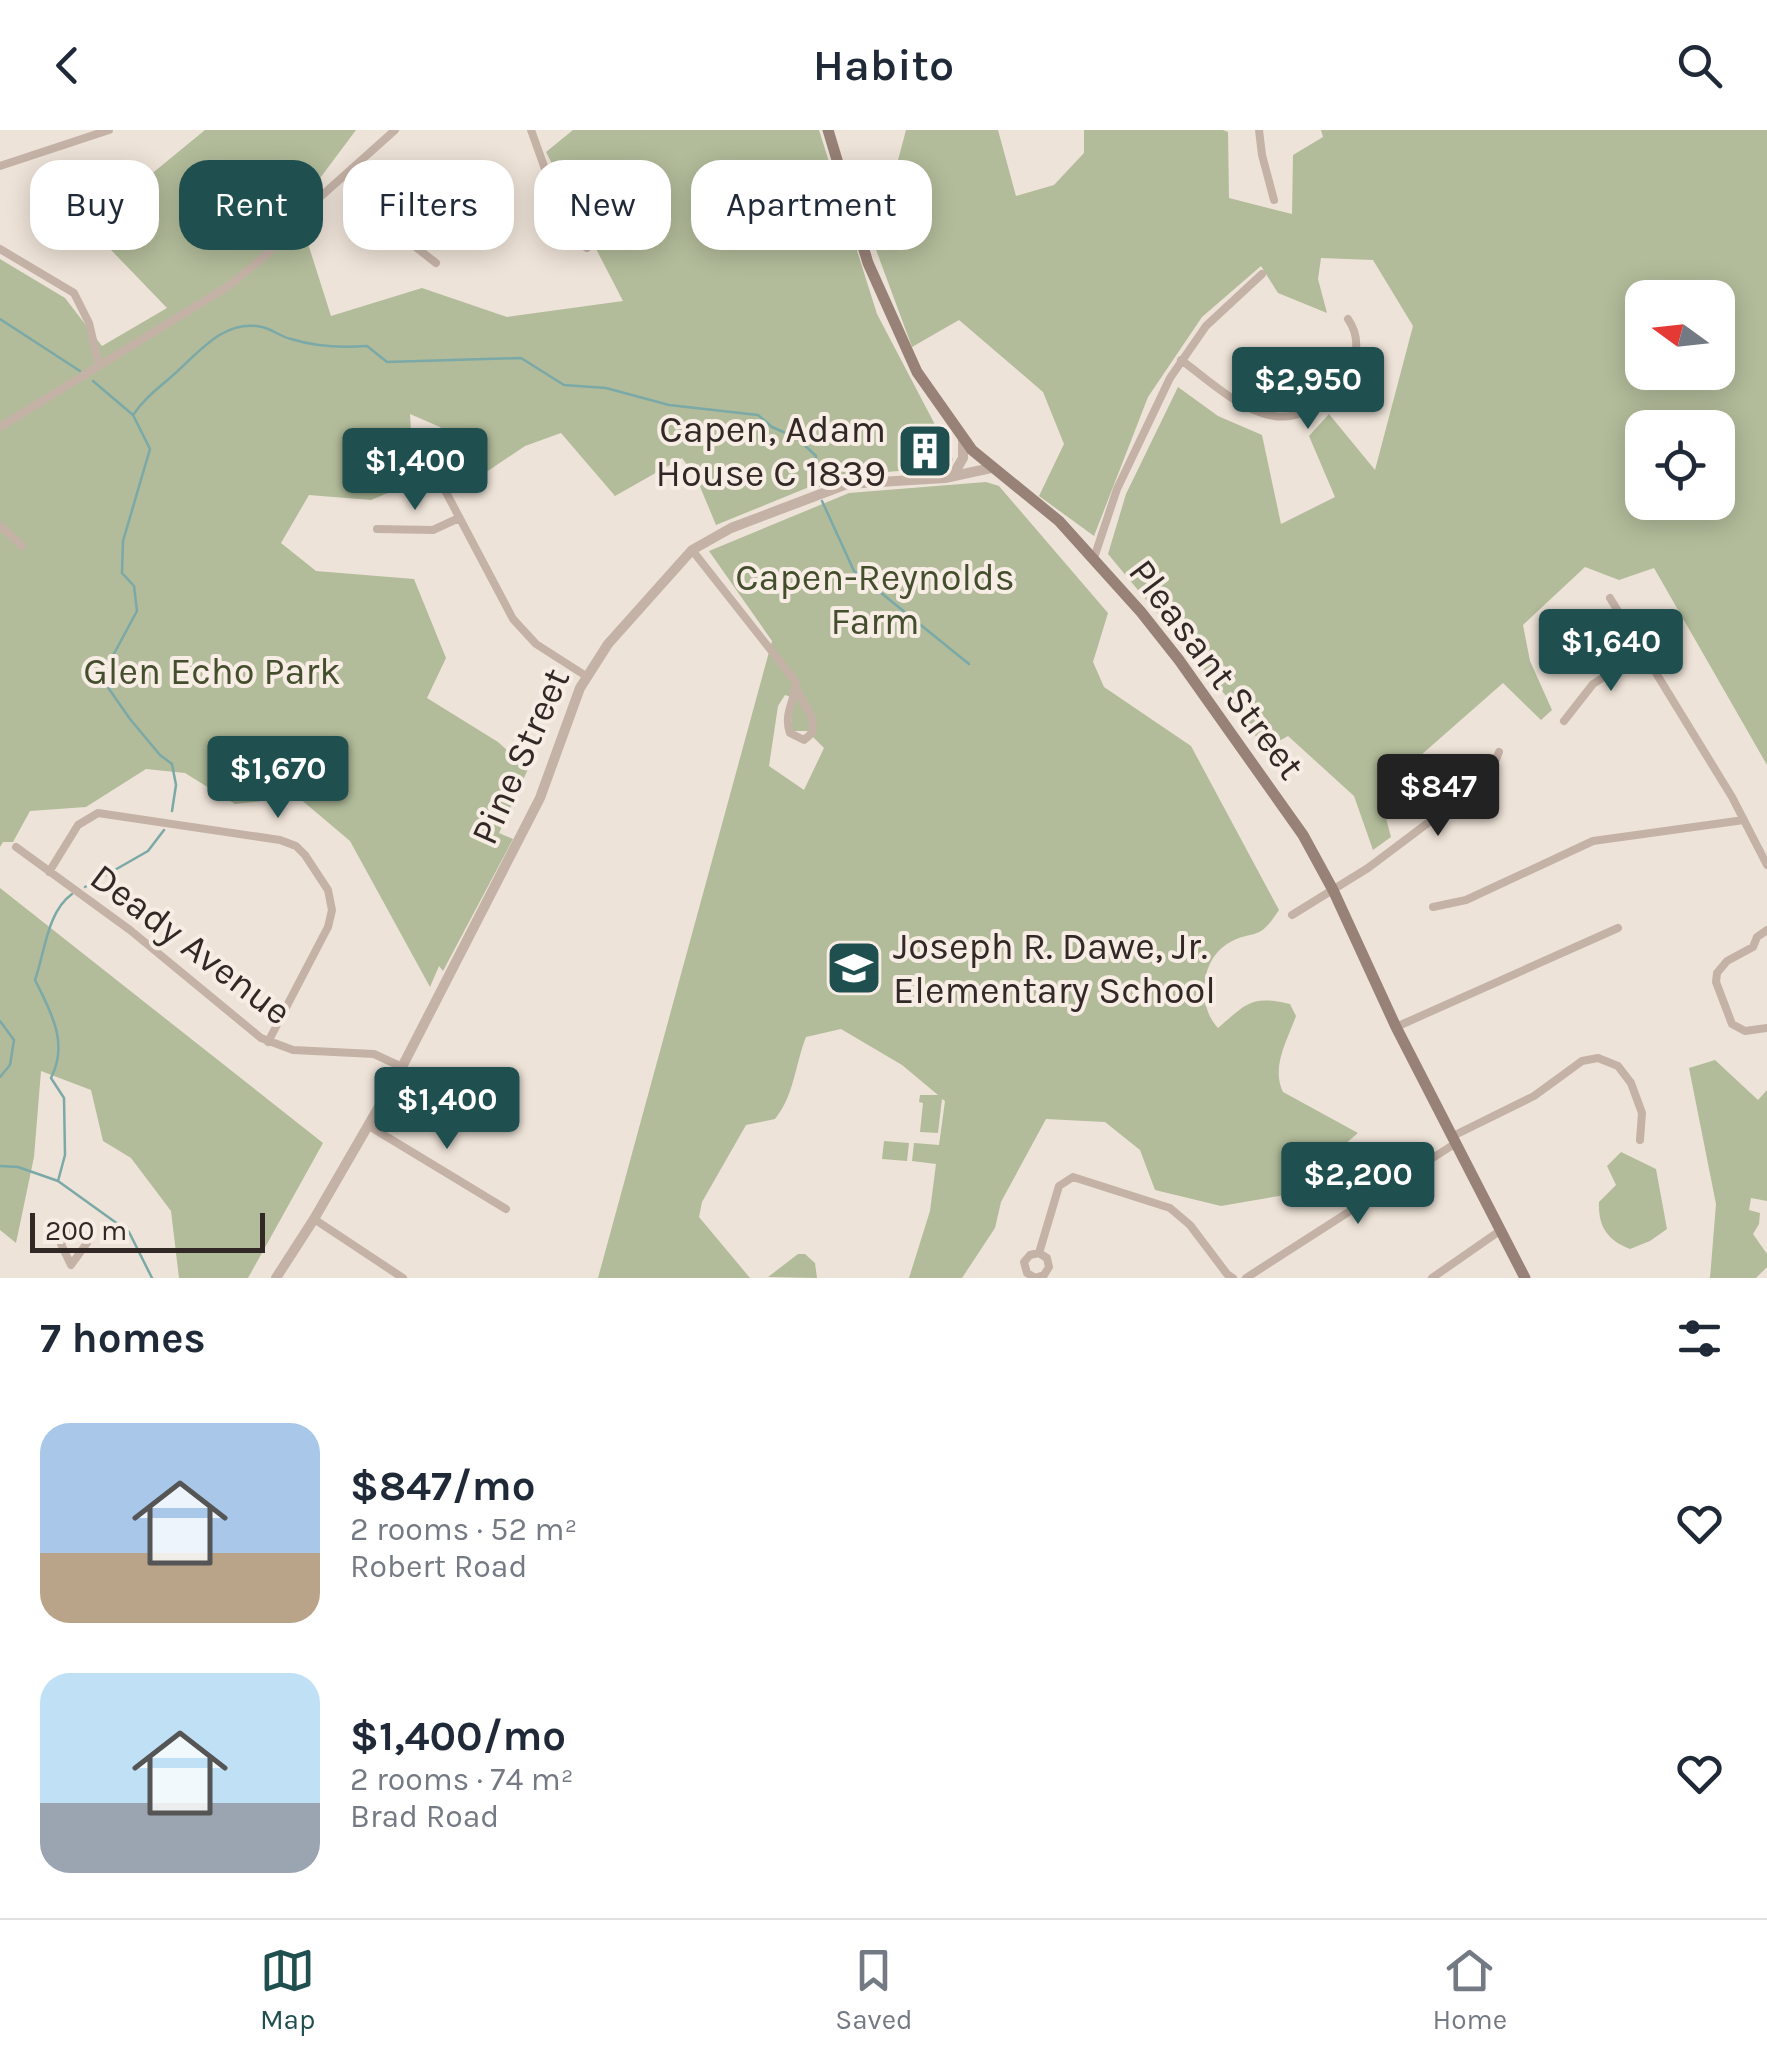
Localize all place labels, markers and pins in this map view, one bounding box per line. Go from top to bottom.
pin: $2,950 [1227,347,1389,432]
place label: Capen, Adam House C 1839 [656,407,886,496]
building icon: Capen, Adam House C 1839 [895,421,955,481]
pin: $1,400 [334,428,496,513]
pin: $1,640 [1530,609,1692,694]
pin: $1,670 [197,736,359,821]
pin: $847 [1379,754,1497,839]
place label: Joseph R. Dawe, Jr. Elementary School [893,924,1216,1013]
school or university icon: Joseph R. Dawe, Jr. Elementary School [824,938,884,998]
pin: $1,400 [366,1067,528,1152]
pin: $2,200 [1277,1142,1439,1227]

